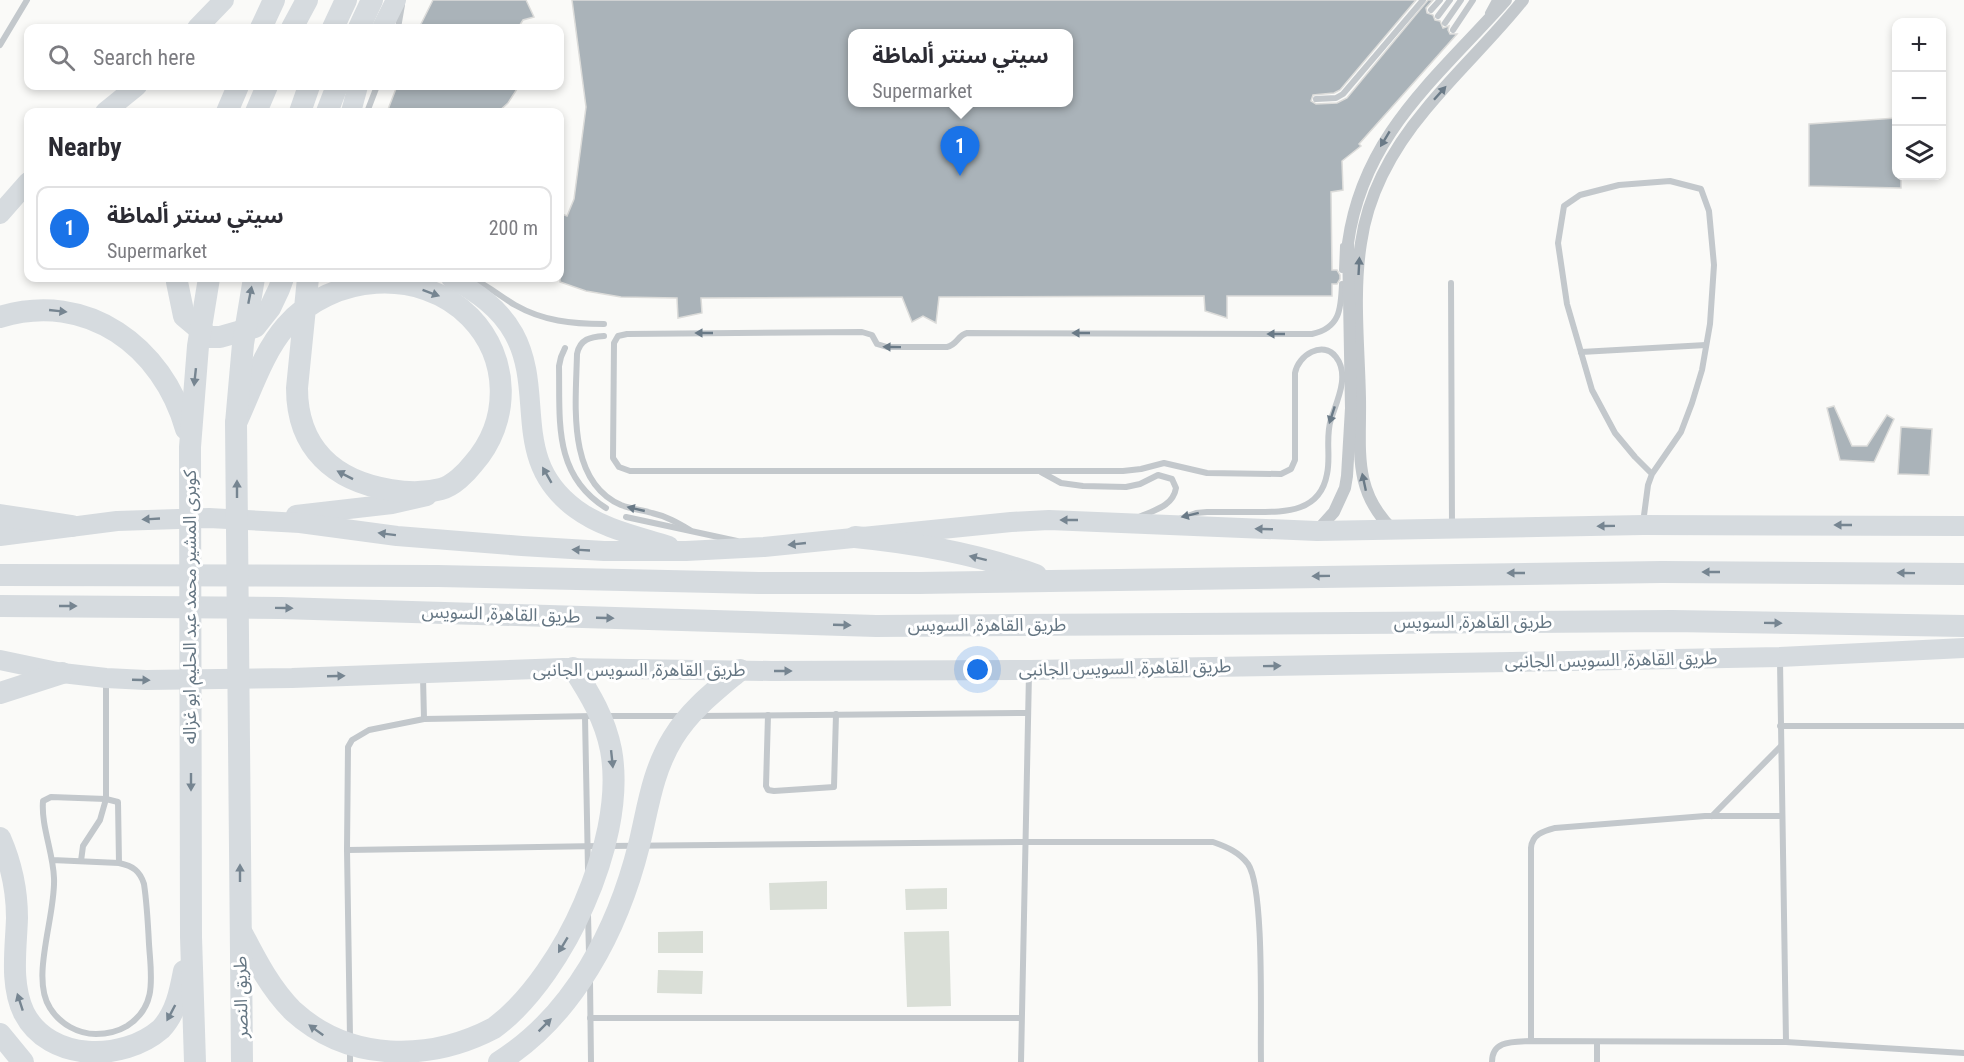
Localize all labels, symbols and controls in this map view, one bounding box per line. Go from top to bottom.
map controls [1892,18,1946,180]
button: + [1892,18,1946,72]
search box [24,24,564,90]
popup [848,29,1073,107]
icon: search [45,41,78,74]
text: سيتي سنتر ألماظة [872,43,1049,68]
text: Search here [93,45,195,70]
button: − [1892,72,1946,126]
text: Supermarket [872,79,972,103]
one-way arrow [1433,86,1447,101]
pin: 1 [940,126,980,176]
button: layers [1892,126,1946,180]
one-way arrow [1380,131,1391,147]
text: Nearby [48,132,122,162]
text: سيتي سنتر ألماظة [107,203,284,228]
text: 1 [64,216,75,240]
text: 200 m [489,216,538,240]
text: Supermarket [107,239,207,263]
one-way arrow [1354,257,1364,276]
one-way arrow [246,285,255,304]
one-way arrow [422,288,440,298]
one-way arrow [48,307,67,316]
one-way arrow [694,328,713,338]
one-way arrow [1072,328,1091,338]
one-way arrow [1267,329,1286,339]
one-way arrow [883,342,902,352]
one-way arrow [190,367,200,386]
one-way arrow [1327,406,1337,424]
one-way arrow [542,466,552,483]
street label: كوبرى المشير محمد عبد الحليم ابو غزاله [179,469,203,744]
one-way arrow [337,470,354,480]
one-way arrow [1359,473,1369,491]
one-way arrow [232,479,242,498]
one-way arrow [627,503,645,513]
one-way arrow [1181,511,1199,521]
one-way arrow [141,515,160,524]
one-way arrow [1059,516,1078,525]
one-way arrow [1833,520,1852,530]
one-way arrow [1596,521,1615,530]
one-way arrow [1254,524,1273,534]
one-way arrow [377,530,396,539]
one-way arrow [787,539,806,549]
one-way arrow [572,546,591,555]
one-way arrow [969,552,987,562]
one-way arrow [1701,567,1720,577]
one-way arrow [1506,568,1525,578]
one-way arrow [1896,568,1915,578]
one-way arrow [1311,571,1330,581]
street label: طريق القاهرة, السويس [421,600,581,628]
one-way arrow [59,601,78,611]
one-way arrow [275,603,294,613]
street label: طريق القاهرة, السويس [1394,611,1552,633]
one-way arrow [596,613,615,622]
street label: طريق القاهرة, السويس [908,614,1066,636]
one-way arrow [1763,618,1782,628]
one-way arrow [832,620,851,630]
street label: طريق القاهرة, السويس الجانبى [1504,647,1718,673]
your location [963,655,992,684]
street label: طريق القاهرة, السويس الجانبى [1018,655,1232,681]
street label: طريق القاهرة, السويس الجانبى [533,659,745,681]
one-way arrow [1262,661,1281,671]
one-way arrow [773,666,792,676]
one-way arrow [326,672,345,681]
one-way arrow [131,675,150,684]
one-way arrow [607,750,616,769]
one-way arrow [186,772,196,791]
one-way arrow [235,863,245,882]
one-way arrow [557,937,568,953]
street label: طريق النصر [229,956,253,1039]
one-way arrow [15,992,24,1010]
one-way arrow [166,1005,176,1022]
one-way arrow [537,1019,551,1033]
one-way arrow [308,1025,323,1037]

